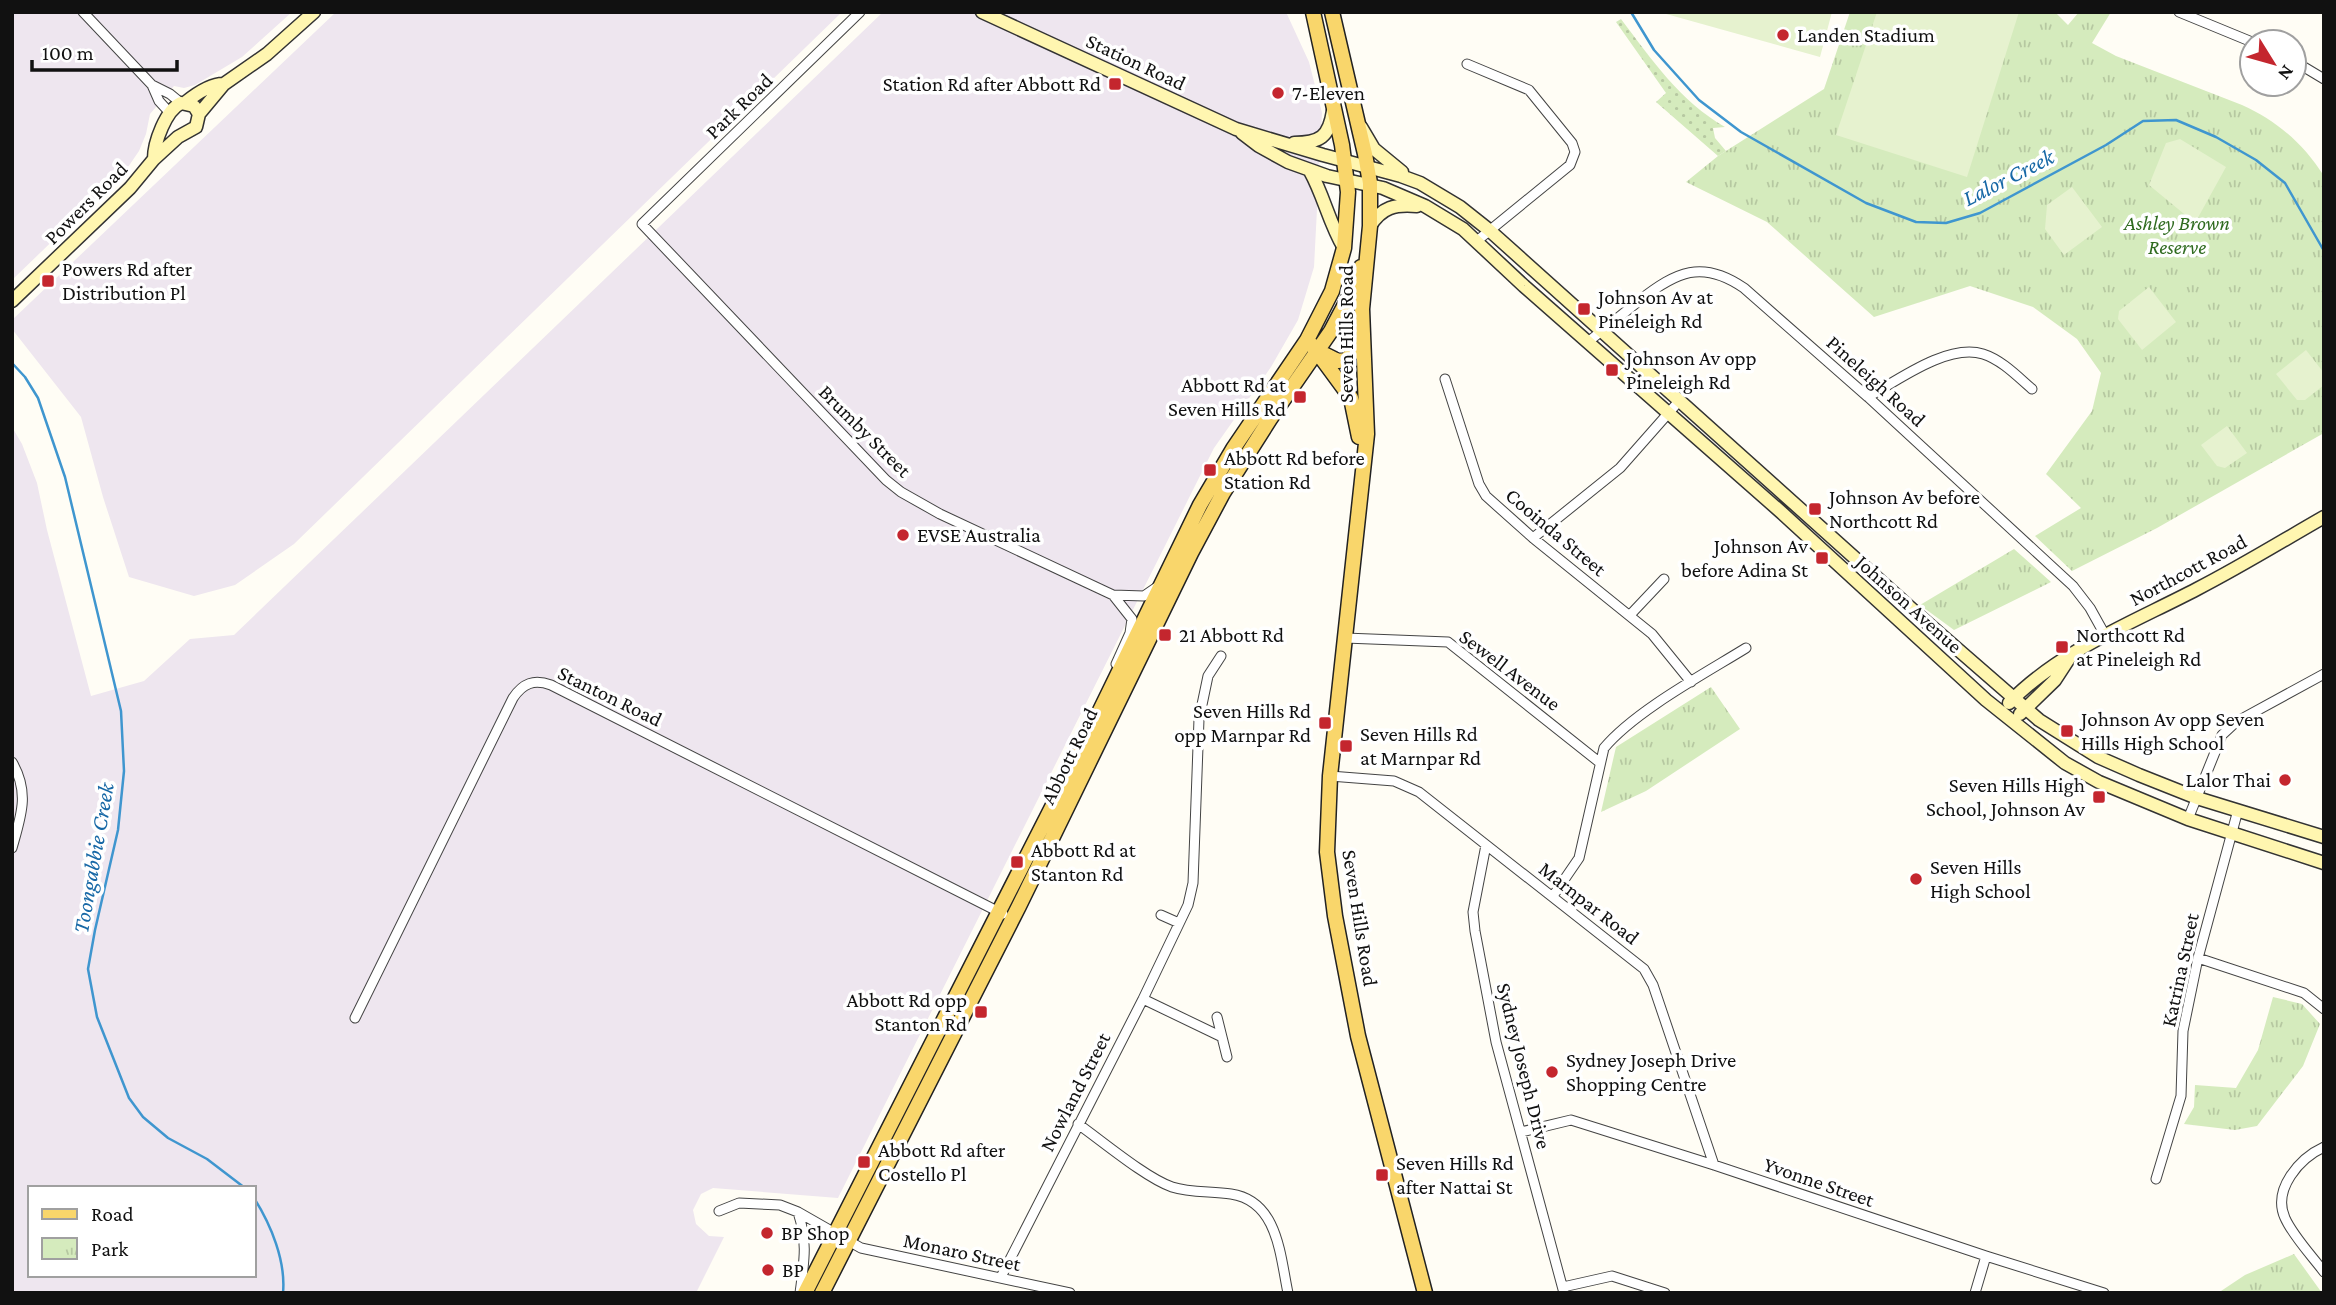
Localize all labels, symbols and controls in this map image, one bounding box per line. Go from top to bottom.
place label: Landen Stadium [1797,23,1935,47]
marker: Landen Stadium [1775,27,1791,43]
scale bar [32,28,177,72]
north arrow [2238,28,2308,98]
street label: Station Road [1082,29,1190,95]
text: 100 m [42,41,94,65]
text: N [2274,61,2298,84]
street label: Park Road [701,68,777,144]
place label: Station Rd after Abbott Rd [883,72,1101,96]
marker: Station Rd after Abbott Rd [1107,76,1123,92]
place label: 7-Eleven [1292,81,1365,105]
marker: 7-Eleven [1270,85,1286,101]
water label: Lalor Creek [1958,143,2059,211]
street label: Powers Road [40,157,132,249]
park label: Ashley Brown Reserve [2123,211,2230,259]
place label: Powers Rd after Distribution Pl [62,257,193,305]
street label: Seven Hills Road [1334,265,1358,403]
marker: Powers Rd after Distribution Pl [40,273,56,289]
place label: Johnson Av at Pineleigh Rd [1596,285,1714,333]
marker: Johnson Av at Pineleigh Rd [1576,301,1592,317]
street label: Pineleigh Road [1822,330,1930,432]
place label: Johnson Av opp Pineleigh Rd [1624,346,1757,394]
marker: Johnson Av opp Pineleigh Rd [1604,362,1620,378]
place label: Abbott Rd at Seven Hills Rd [1168,373,1287,421]
street label: Brumby Street [814,380,917,483]
marker: Abbott Rd at Seven Hills Rd [1292,389,1308,405]
place label: Abbott Rd before Station Rd [1224,446,1365,494]
marker: Abbott Rd before Station Rd [1202,462,1218,478]
street label: Cooinda Street [1501,483,1612,582]
place label: Johnson Av before Northcott Rd [1827,485,1980,533]
marker: Johnson Av before Northcott Rd [1807,501,1823,517]
place label: EVSE Australia [917,523,1041,547]
marker: EVSE Australia [895,527,911,543]
street label: Northcott Road [2125,529,2251,611]
place label: Johnson Av before Adina St [1681,534,1809,582]
street label: Johnson Avenue [1849,549,1967,658]
marker: Johnson Av before Adina St [1814,550,1830,566]
place label: 21 Abbott Rd [1179,623,1284,647]
place label: Northcott Rd at Pineleigh Rd [2076,623,2201,671]
street label: Sewell Avenue [1455,624,1565,716]
marker: 21 Abbott Rd [1157,627,1173,643]
marker: Northcott Rd at Pineleigh Rd [2054,639,2070,655]
street label: Stanton Road [554,661,666,731]
place label: Seven Hills Rd opp Marnpar Rd [1174,699,1311,747]
street label: Abbott Road [1035,704,1103,808]
place label: Johnson Av opp Seven Hills High School [2079,707,2265,755]
marker: Seven Hills Rd opp Marnpar Rd [1317,715,1333,731]
place label: Seven Hills Rd at Marnpar Rd [1360,722,1481,770]
marker: Johnson Av opp Seven Hills High School [2059,723,2075,739]
marker: Seven Hills Rd at Marnpar Rd [1338,738,1354,754]
place label: Lalor Thai [2186,768,2271,792]
marker: Lalor Thai [2277,772,2293,788]
place label: Seven Hills High School, Johnson Av [1926,773,2085,821]
water label: Toongabbie Creek [67,780,119,935]
marker: Seven Hills High School, Johnson Av [2091,789,2107,805]
place label: Abbott Rd at Stanton Rd [1031,838,1137,886]
street label: Seven Hills Road [1337,848,1383,988]
marker: Abbott Rd at Stanton Rd [1009,854,1025,870]
place label: Seven Hills High School [1930,855,2031,903]
street label: Marnpar Road [1534,856,1644,950]
marker: Seven Hills High School [1908,871,1924,887]
street label: Katrina Street [2156,910,2204,1029]
street label: Sydney Joseph Drive [1492,981,1556,1151]
place label: Abbott Rd opp Stanton Rd [847,988,967,1036]
marker: Abbott Rd opp Stanton Rd [973,1004,989,1020]
street label: Nowland Street [1035,1028,1116,1155]
place label: Sydney Joseph Drive Shopping Centre [1566,1048,1736,1096]
marker: Sydney Joseph Drive Shopping Centre [1544,1064,1560,1080]
place label: Abbott Rd after Costello Pl [878,1138,1006,1186]
place label: Seven Hills Rd after Nattai St [1396,1151,1514,1199]
street label: Yvonne Street [1761,1152,1878,1212]
marker: Abbott Rd after Costello Pl [856,1154,872,1170]
marker: Seven Hills Rd after Nattai St [1374,1167,1390,1183]
legend [28,1186,256,1277]
text: Road [91,1202,134,1226]
place label: BP Shop [781,1221,850,1245]
marker: BP Shop [759,1225,775,1241]
street label: Monaro Street [901,1228,1024,1276]
text: Park [91,1237,128,1261]
place label: BP [782,1258,804,1282]
marker: BP [760,1262,776,1278]

